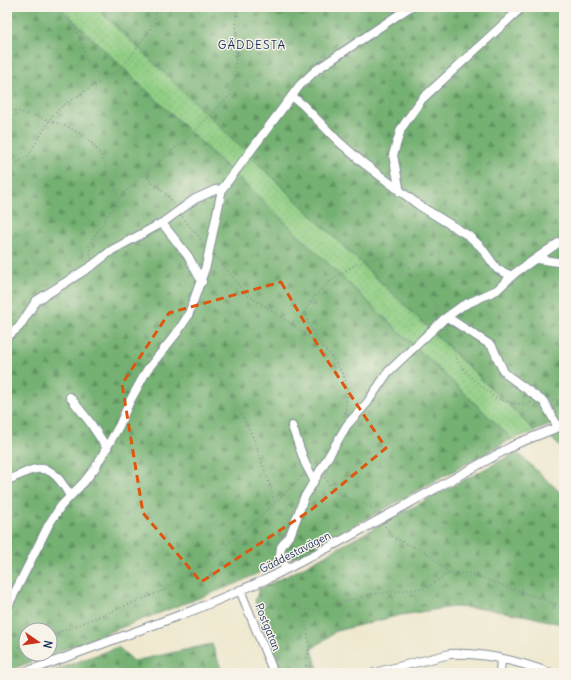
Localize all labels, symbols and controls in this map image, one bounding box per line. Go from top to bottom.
district label: GÄDDESTA [218,37,286,52]
street label: Gäddestavägen [257,528,333,576]
street label: Postgatan [252,601,284,653]
north arrow [18,622,58,662]
text: N [40,639,55,650]

